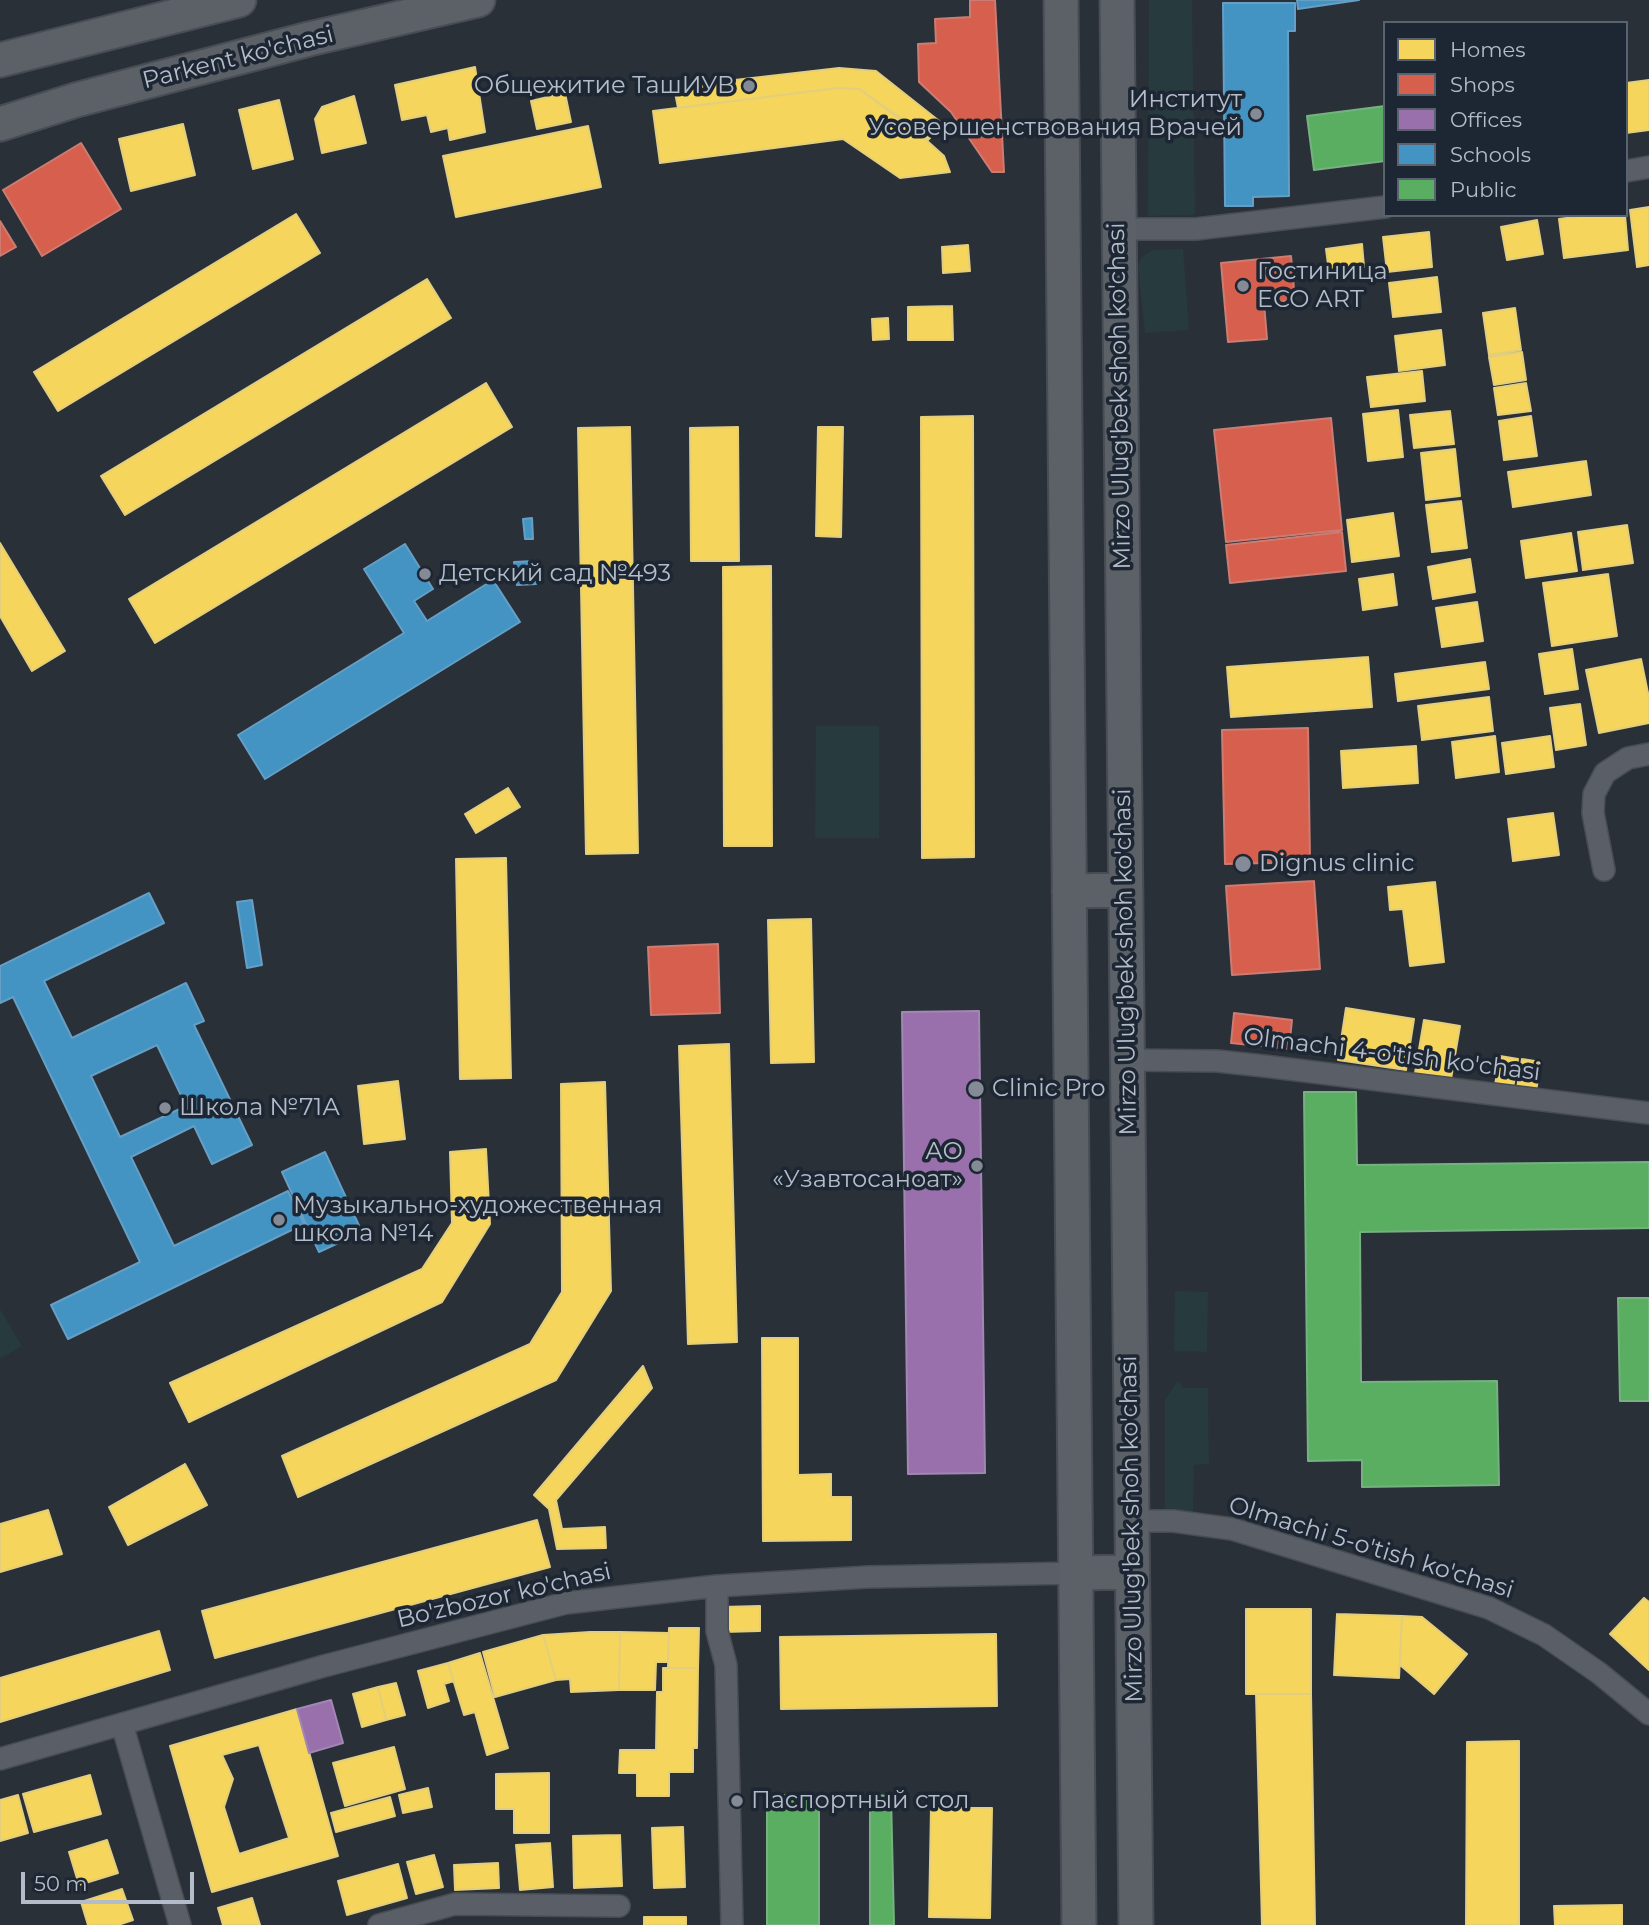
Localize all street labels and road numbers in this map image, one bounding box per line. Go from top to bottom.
street label: Parkent ko'chasi [139,20,337,96]
street label: Mirzo Ulug'bek shoh ko'chasi [1103,222,1137,570]
street label: Mirzo Ulug'bek shoh ko'chasi [1109,788,1143,1136]
street label: Olmachi 4-o'tish ko'chasi [1242,1022,1542,1088]
street label: Mirzo Ulug'bek shoh ko'chasi [1115,1355,1149,1703]
street label: Olmachi 5-o'tish ko'chasi [1225,1491,1517,1605]
street label: Bo'zbozor ko'chasi [394,1557,614,1635]

